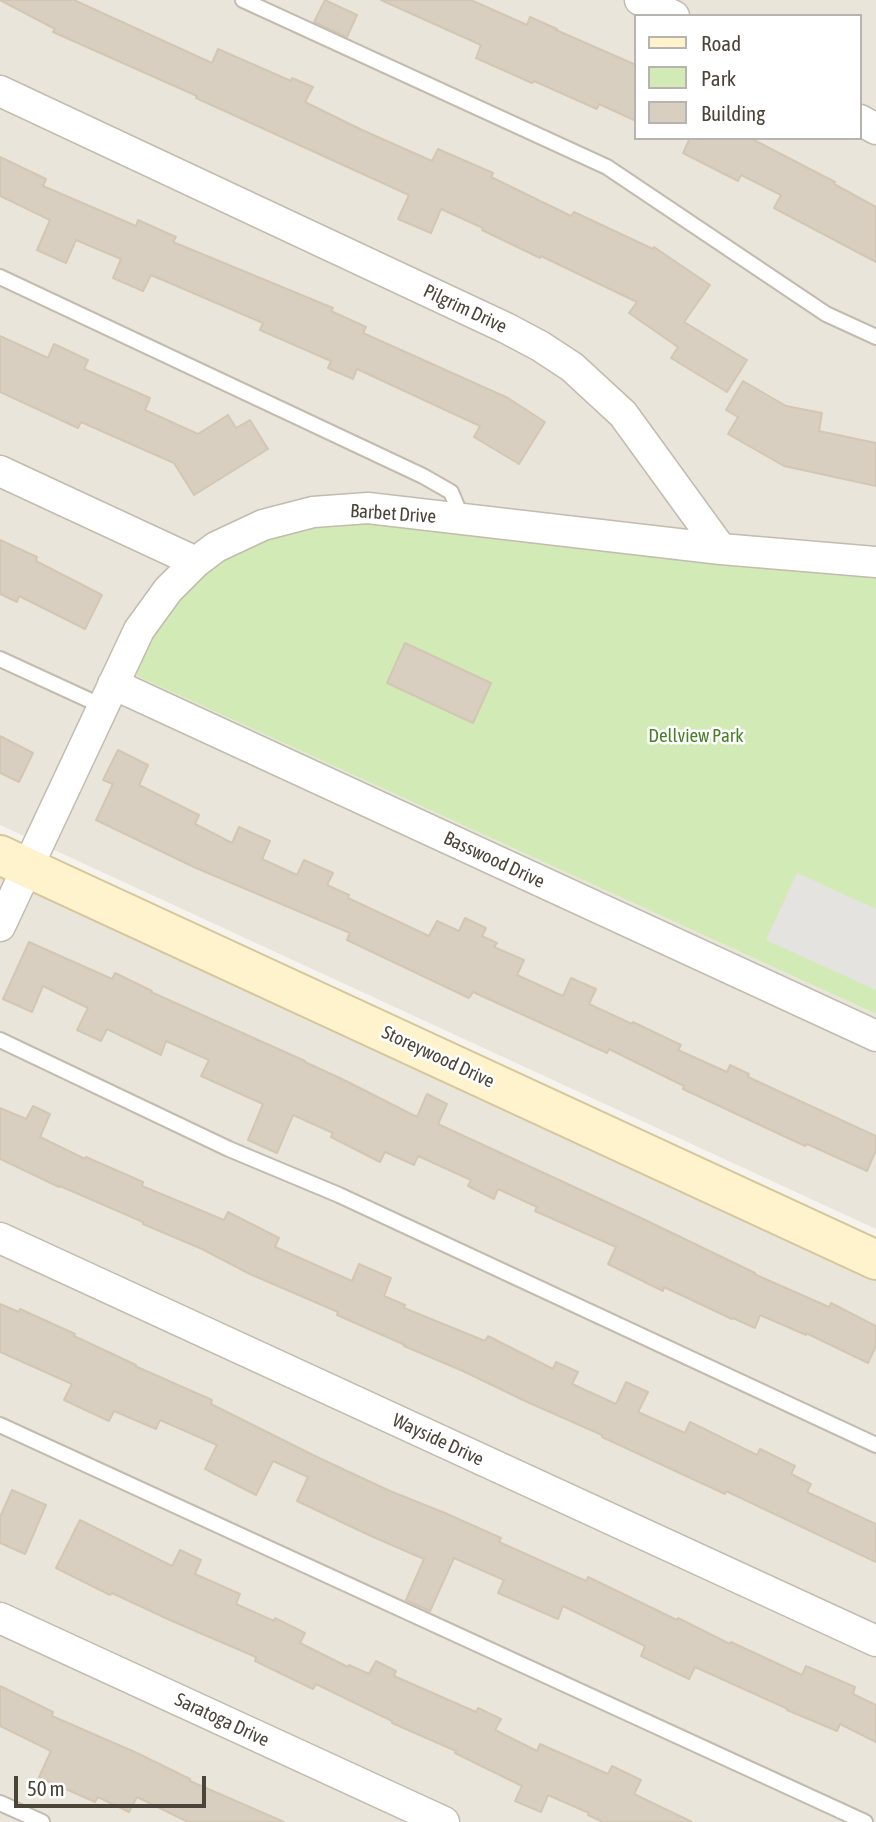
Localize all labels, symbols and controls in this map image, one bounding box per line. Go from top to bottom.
legend [634,14,862,140]
text: Road [701,31,741,55]
text: Park [701,66,736,90]
text: Building [701,101,765,125]
street label: Pilgrim Drive [420,280,510,338]
street label: Barbet Drive [349,500,437,528]
park label: Dellview Park [648,725,744,747]
street label: Basswood Drive [440,827,548,893]
street label: Storeywood Drive [378,1021,498,1093]
street label: Wayside Drive [389,1409,487,1471]
street label: Saratoga Drive [171,1688,273,1752]
scale bar [18,1762,210,1806]
text: 50 m [27,1776,65,1800]

